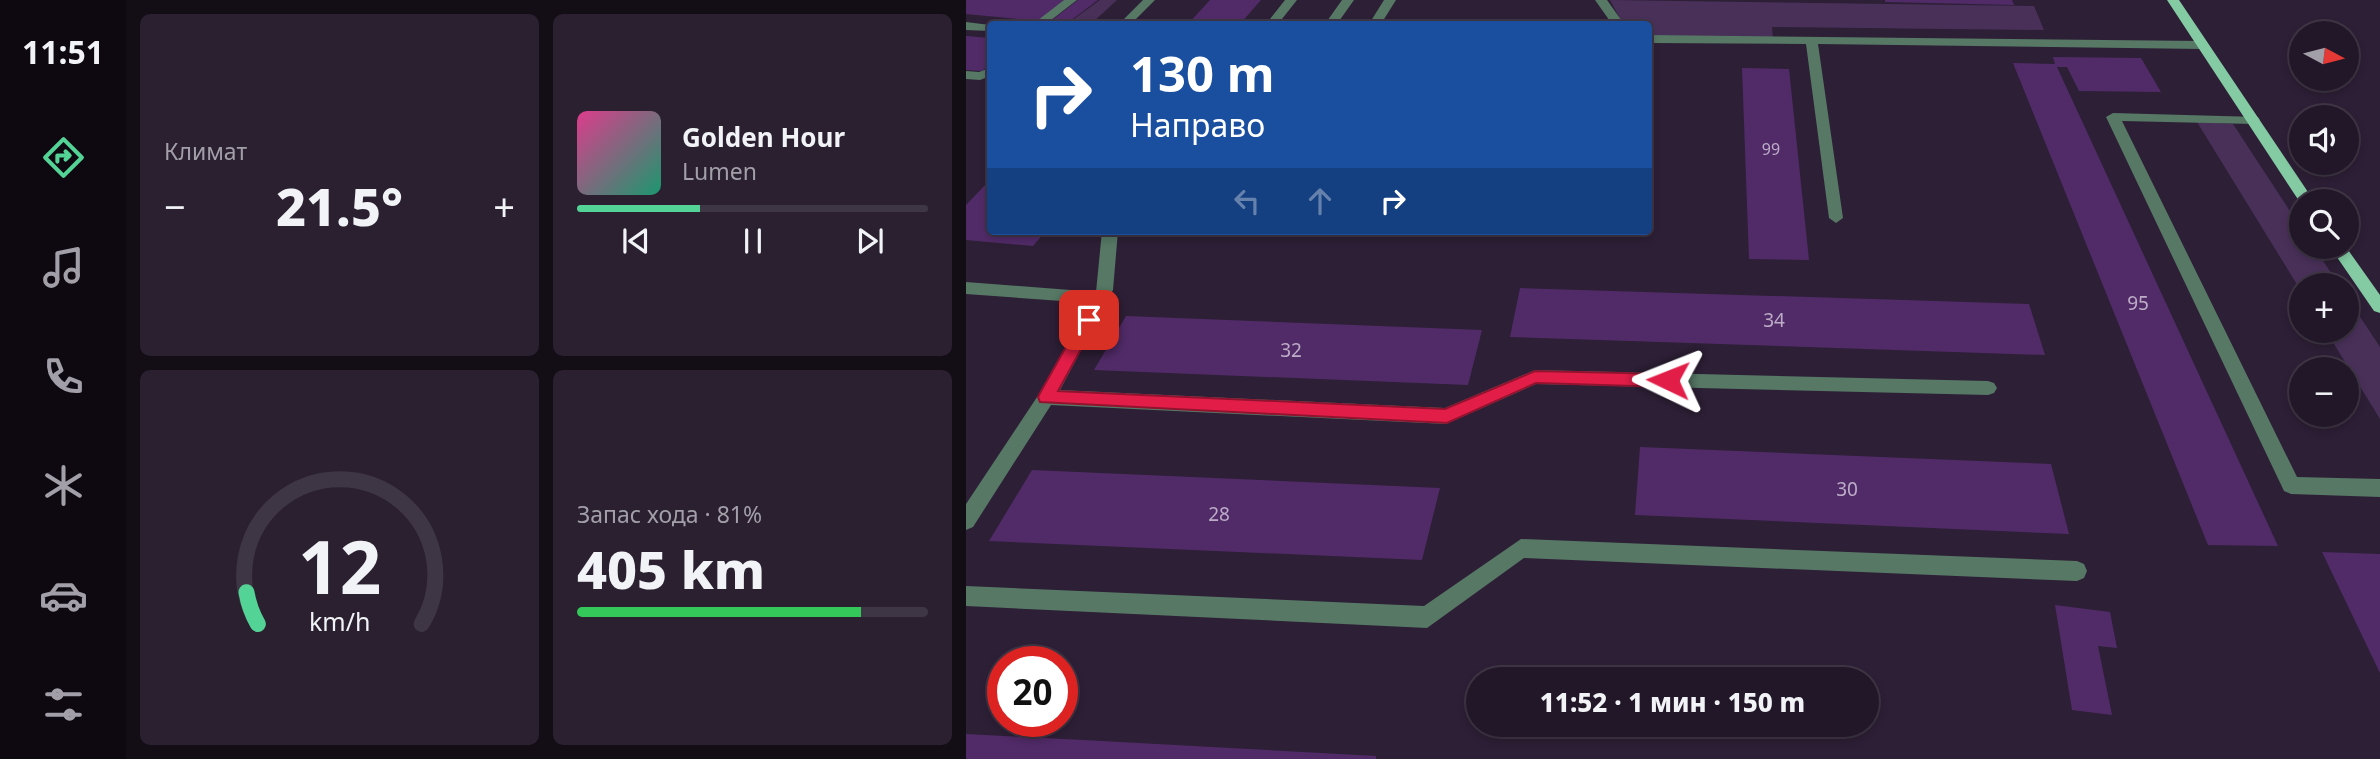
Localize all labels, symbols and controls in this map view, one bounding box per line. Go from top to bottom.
north arrow [2289,21,2359,91]
map controls [2289,21,2359,427]
text: 11:51 [22,30,104,73]
text: 130 m [1130,40,1275,106]
icon: right [1015,49,1106,140]
text: Направо [1130,103,1265,146]
button: sound [2289,105,2359,175]
text: Golden Hour [682,119,845,155]
icon: directions [39,133,88,182]
text: Климат [164,135,247,167]
house number: 99 [1762,138,1780,160]
text: Lumen [682,155,757,187]
text: 21.5° [276,170,403,241]
text: − [164,180,186,232]
text: + [493,180,515,232]
icon: left [1228,182,1266,220]
icon: ahead [1301,182,1339,220]
icon: right [1374,182,1412,220]
button: search [2289,189,2359,259]
icon: previous [617,222,655,260]
icon: pause [734,222,772,260]
icon: next [851,222,889,260]
icon: music [39,243,88,292]
button: + [2289,273,2359,343]
pin [1059,290,1119,350]
house number: 95 [2127,290,2149,316]
icon: arrive [1070,301,1108,339]
house number: 34 [1763,307,1785,333]
house number: 32 [1280,337,1302,363]
position arrow [1631,343,1705,417]
icon: phone [39,352,88,401]
button: − [2289,357,2359,427]
icon: climate [39,461,88,510]
house number: 30 [1836,476,1858,502]
text: Запас хода · 81% [577,498,762,530]
house number: 28 [1208,501,1230,527]
text: 12 [298,516,381,615]
text: 405 km [577,533,765,604]
icon: car [39,571,88,620]
text: km/h [309,603,370,637]
speed limit sign: 20 [987,646,1078,737]
icon: filters [39,680,88,729]
text: 11:52 · 1 мин · 150 m [1540,684,1805,720]

